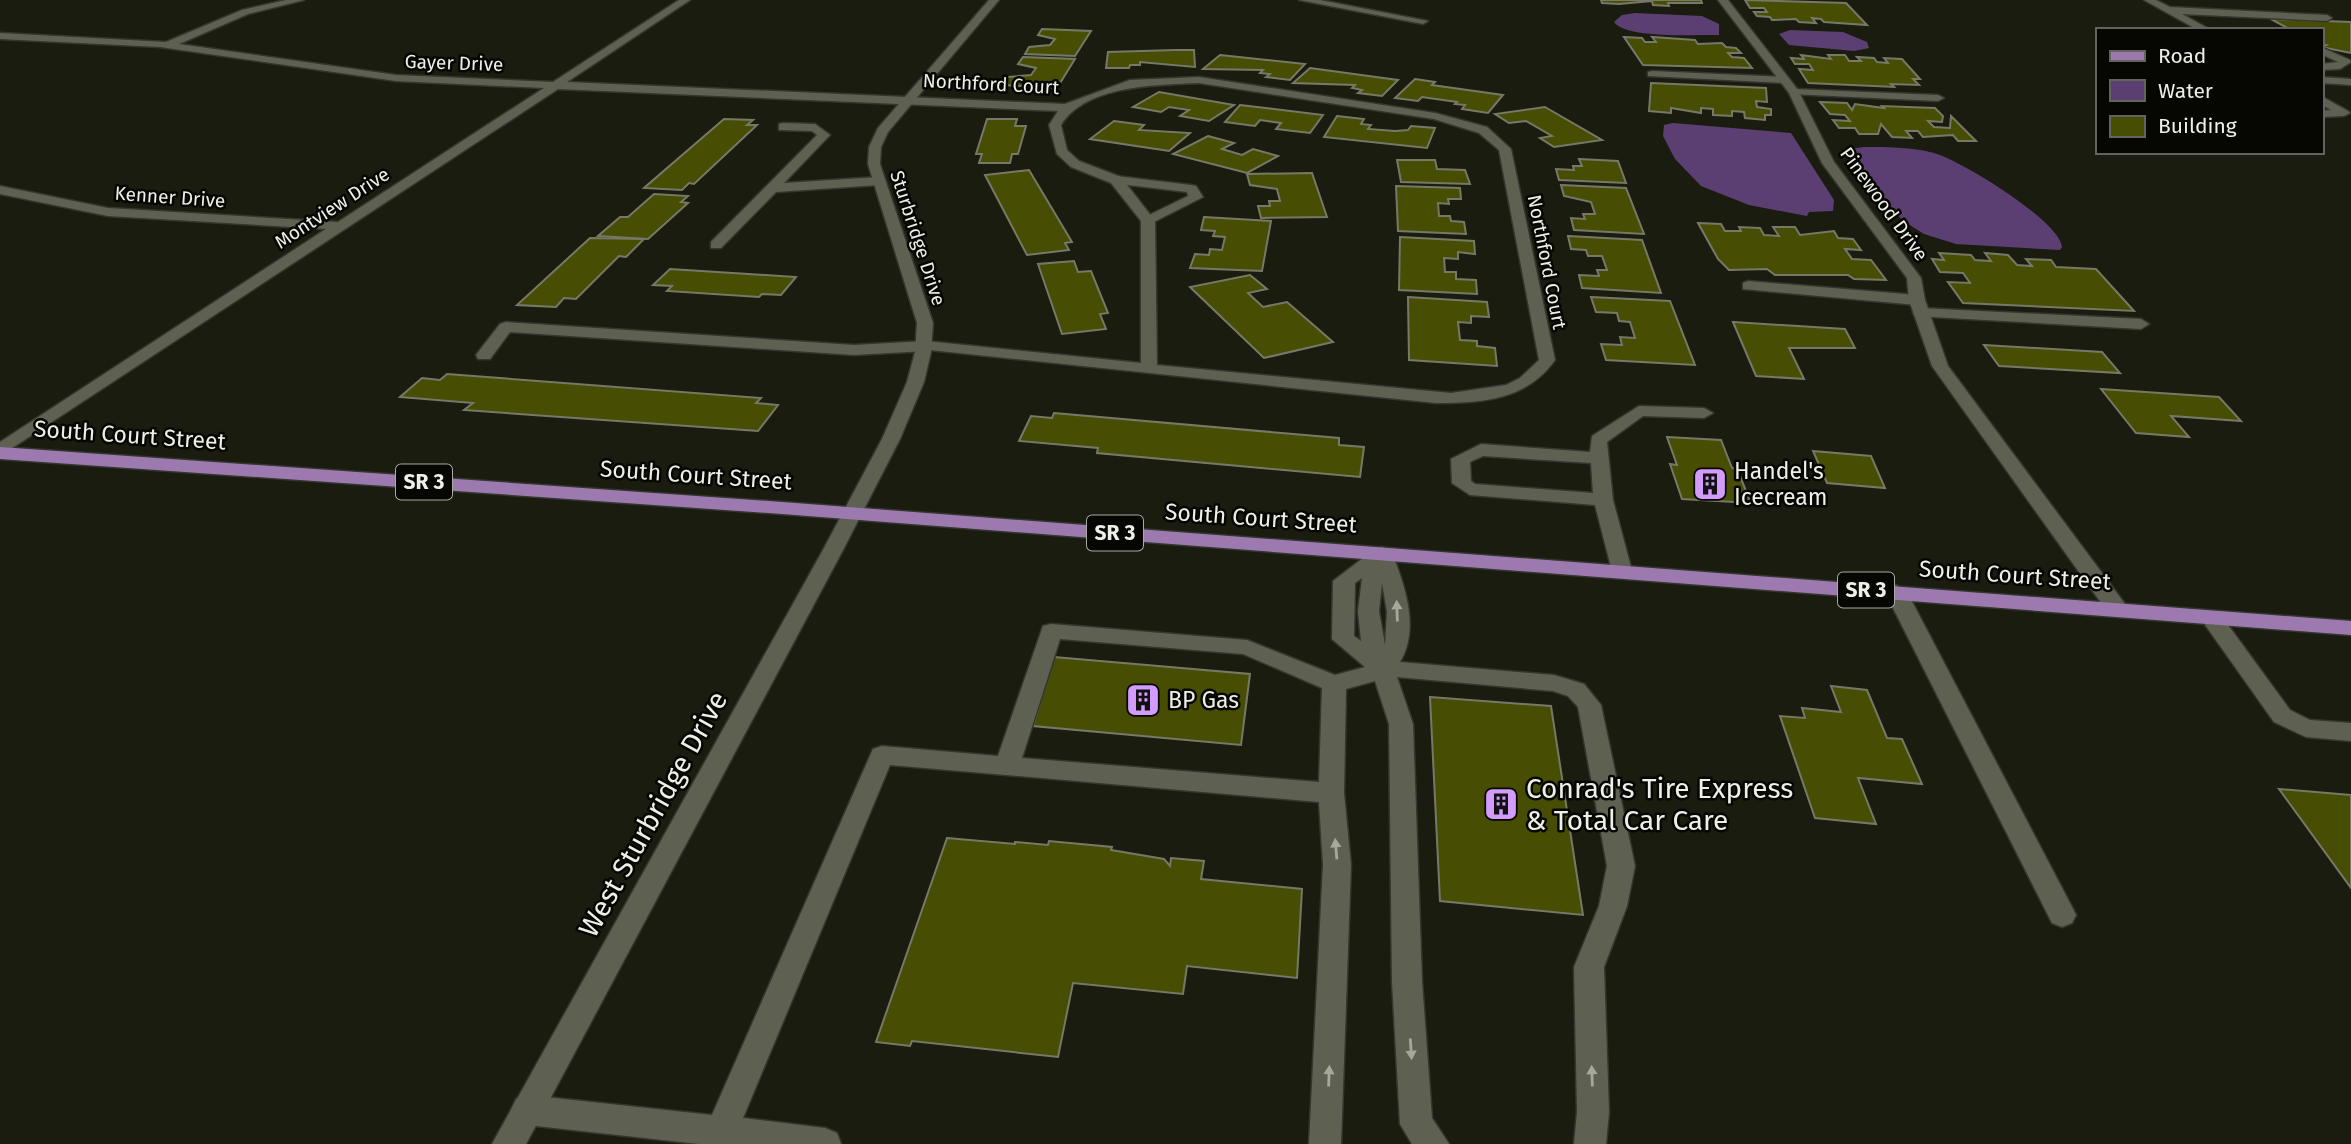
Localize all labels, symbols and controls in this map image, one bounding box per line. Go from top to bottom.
legend [2096,28,2323,154]
text: Road [2158,43,2206,69]
street label: Gayer Drive [404,50,504,76]
street label: Northford Court [922,69,1060,99]
text: Water [2158,78,2213,104]
text: Building [2158,113,2237,139]
street label: Pinewood Drive [1835,143,1933,265]
street label: Montview Drive [270,162,394,254]
street label: Sturbridge Drive [885,168,951,308]
street label: Kenner Drive [114,182,226,212]
street label: Northford Court [1523,193,1571,331]
street label: South Court Street [33,414,228,456]
street label: South Court Street [599,454,794,496]
place label: Handel's Icecream [1734,457,1828,511]
road number: SR 3 [396,464,452,500]
building icon: Handel's Icecream [1691,465,1729,503]
street label: South Court Street [1164,497,1359,539]
road number: SR 3 [1087,516,1143,550]
street label: South Court Street [1918,554,2113,596]
road number: SR 3 [1838,572,1894,608]
one-way arrow [1391,600,1402,622]
building icon: BP Gas [1124,681,1162,719]
street label: West Sturbridge Drive [572,685,734,943]
place label: BP Gas [1168,686,1239,714]
place label: Conrad's Tire Express & Total Car Care [1526,772,1793,837]
building icon: Conrad's Tire Express & Total Car Care [1482,785,1520,823]
one-way arrow [1330,838,1341,860]
one-way arrow [1406,1038,1417,1060]
one-way arrow [1324,1065,1335,1087]
one-way arrow [1587,1065,1598,1087]

